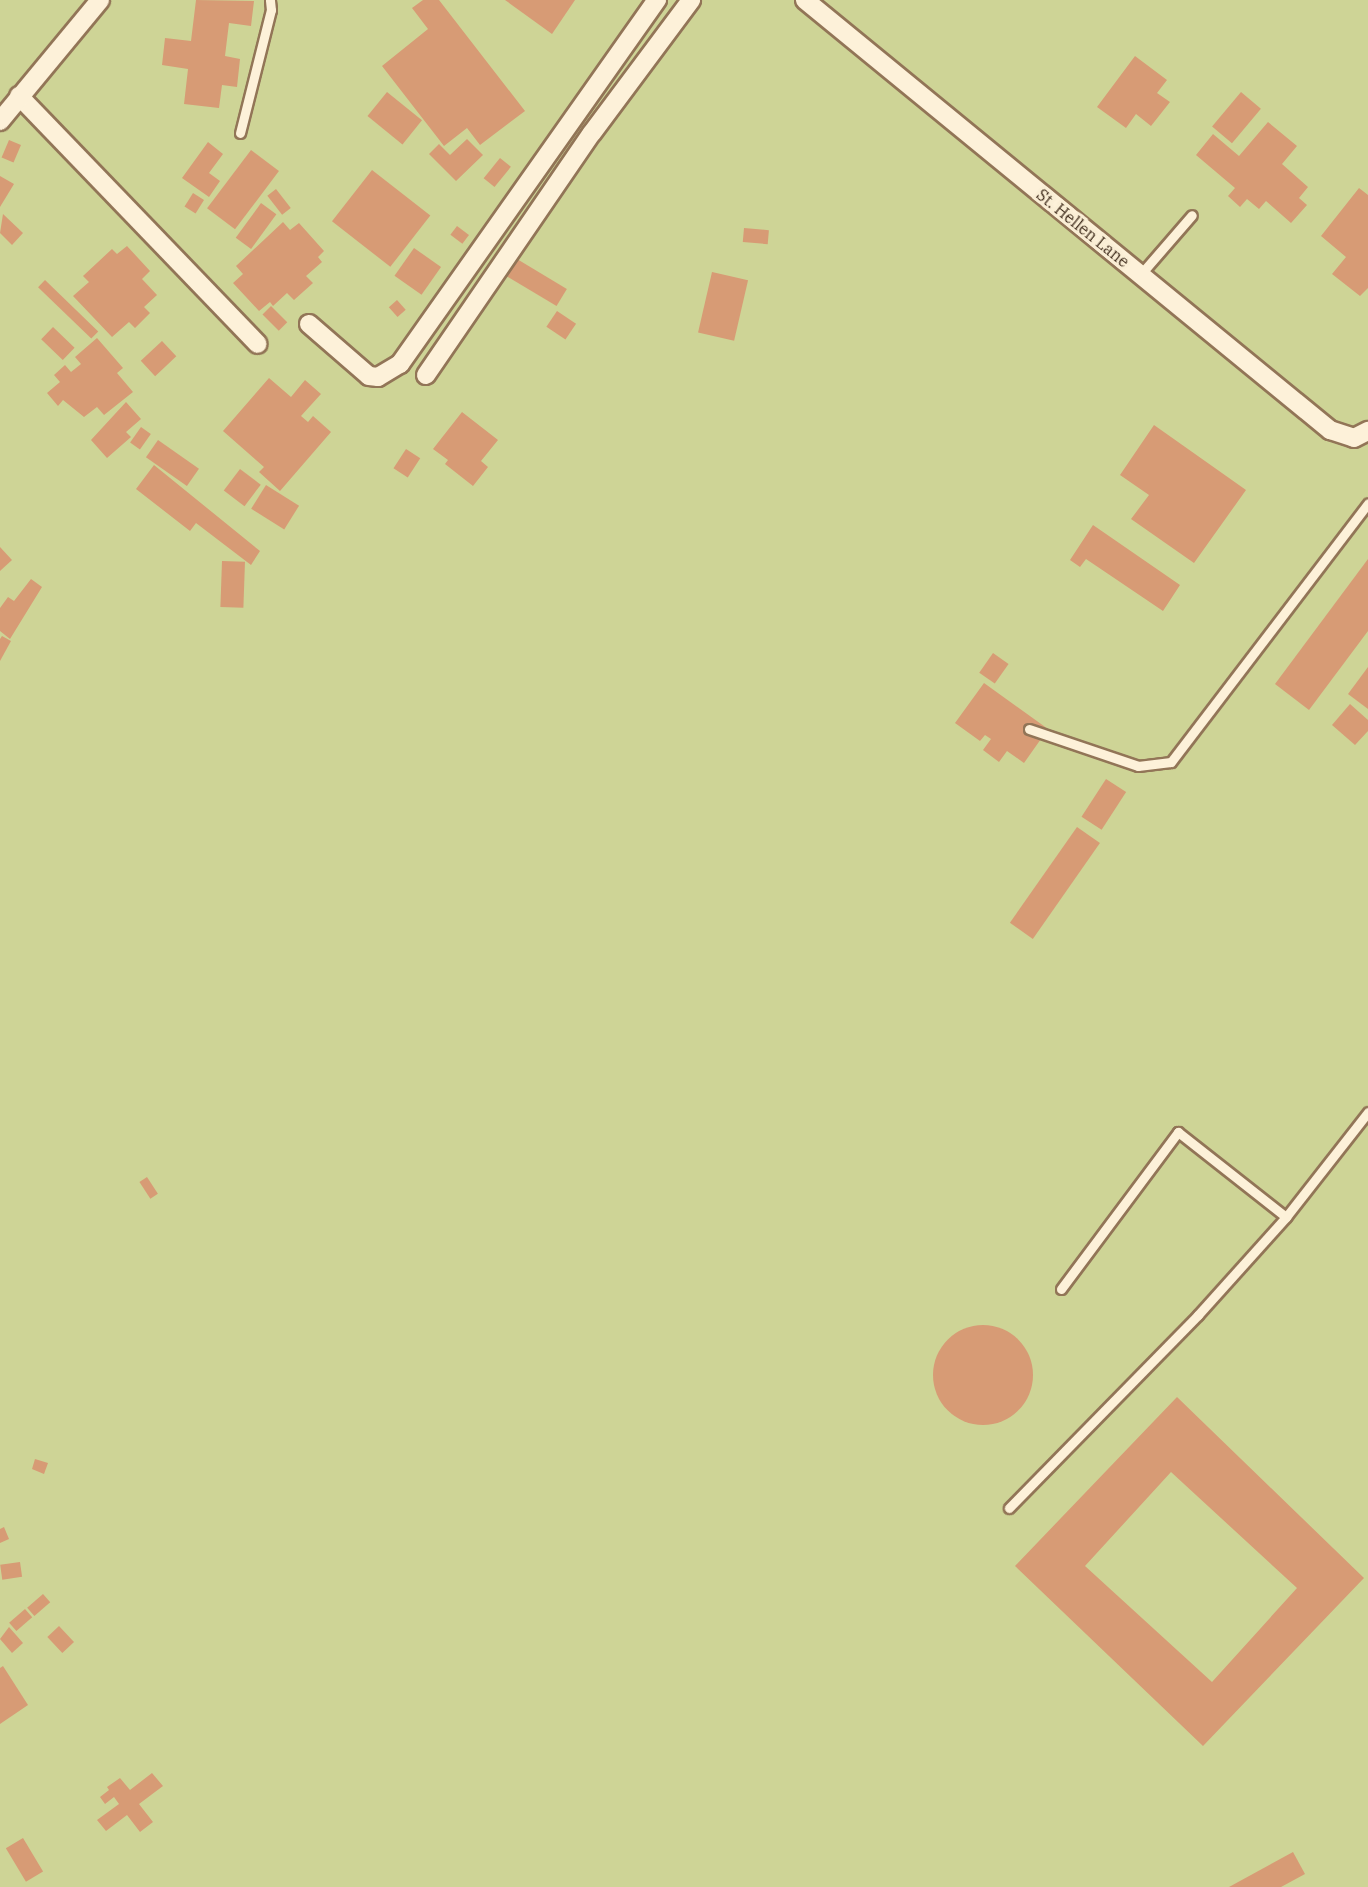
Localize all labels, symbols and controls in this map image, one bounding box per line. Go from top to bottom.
street label: St. Hellen Lane [1033,185,1133,271]

